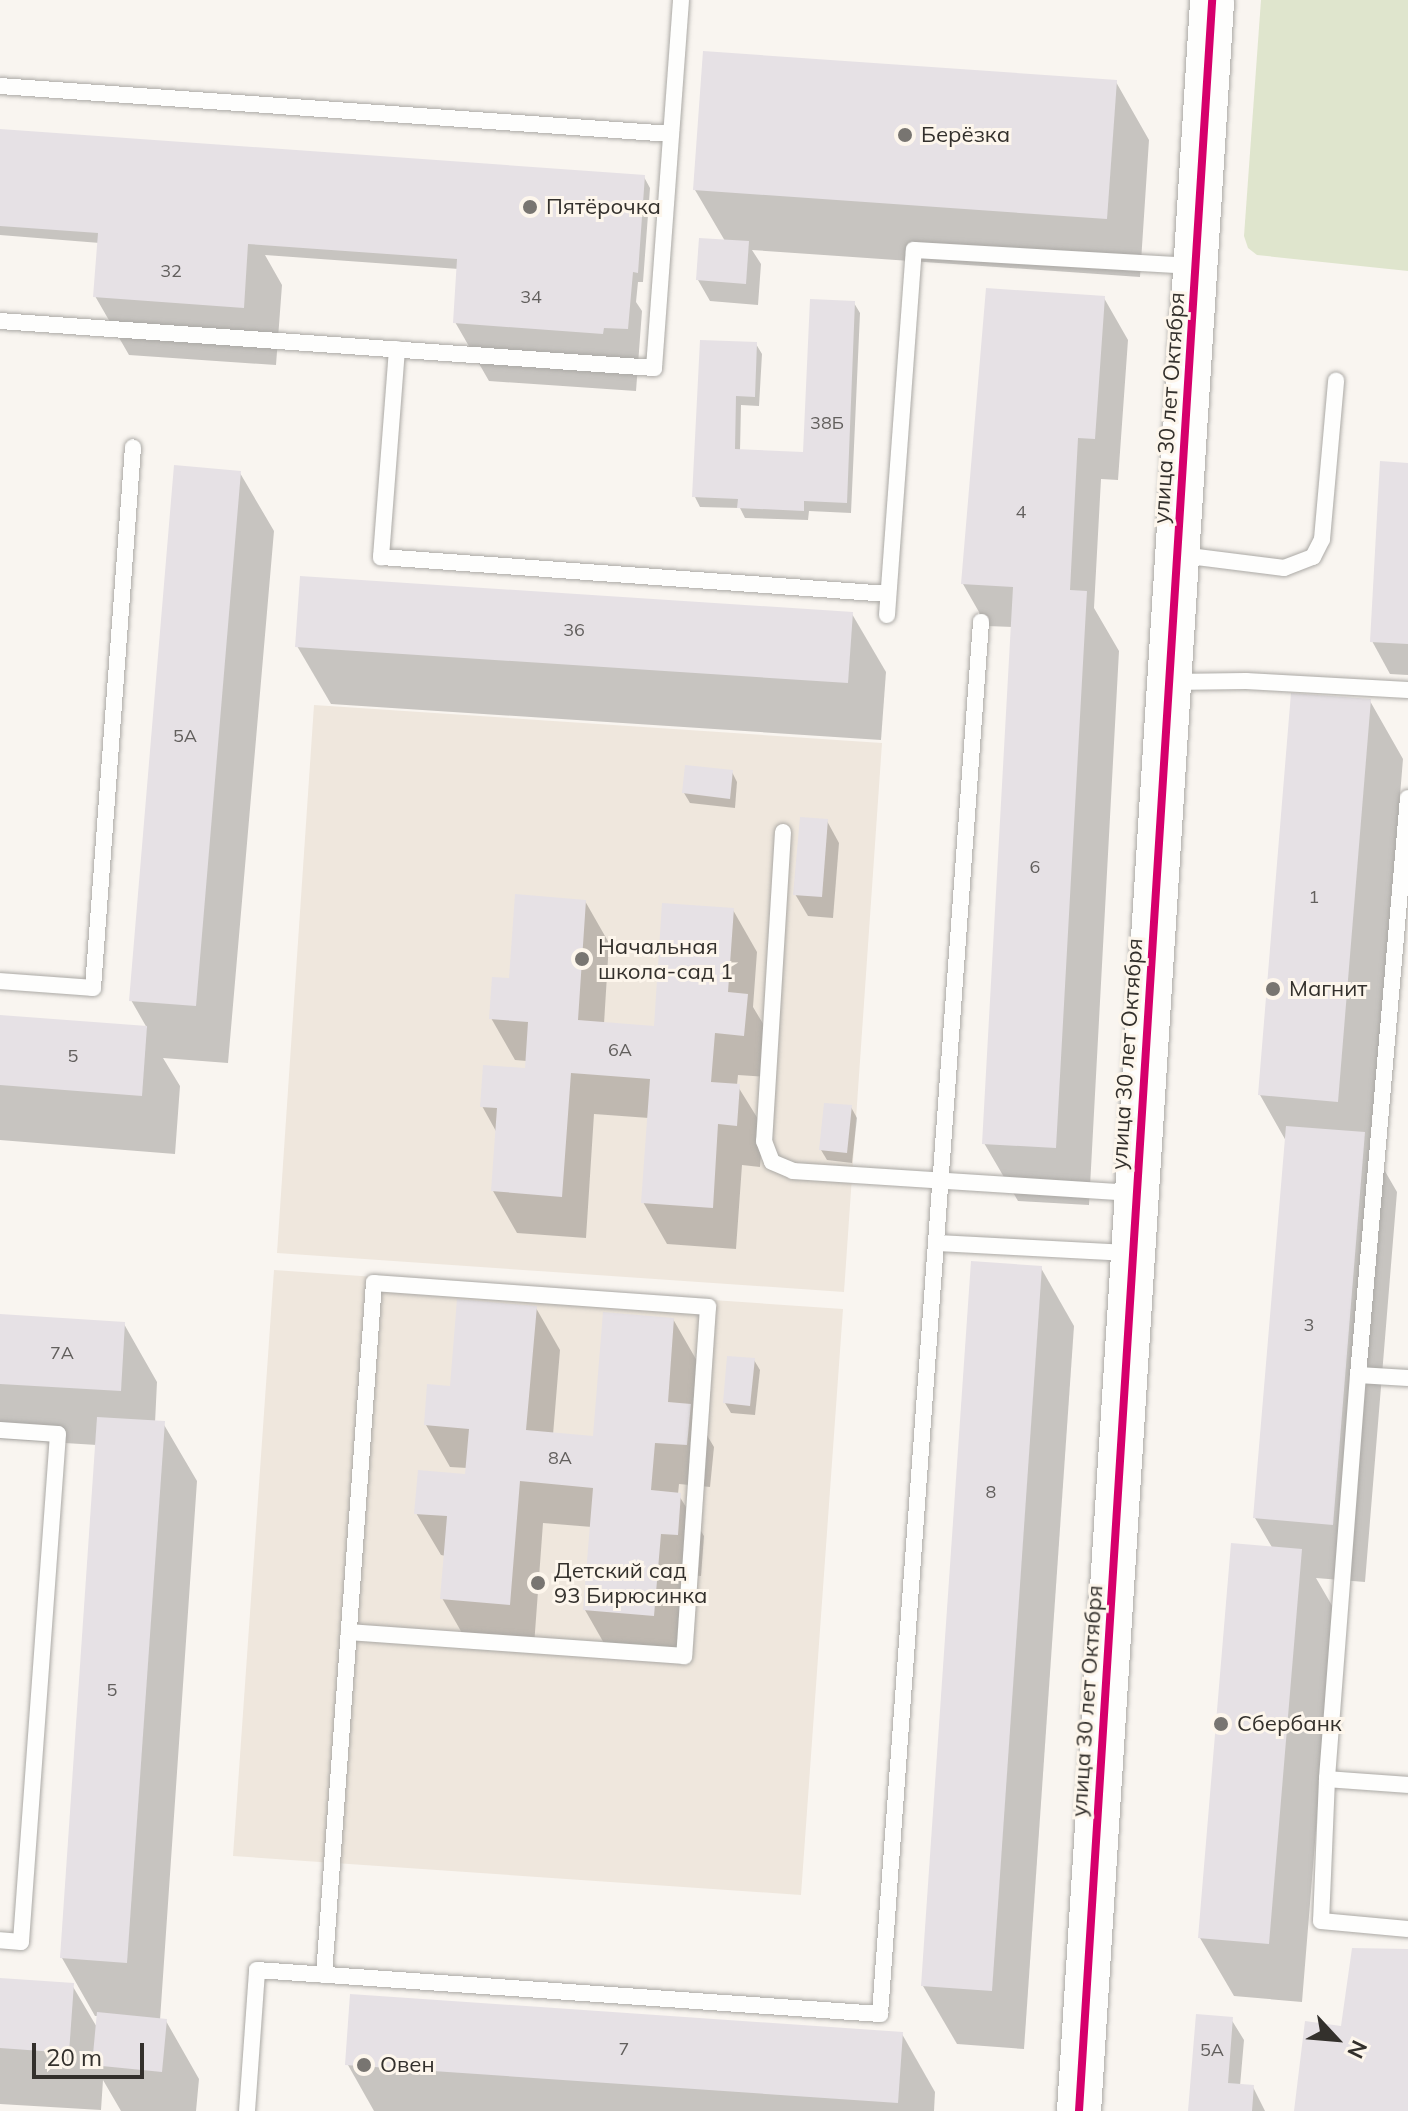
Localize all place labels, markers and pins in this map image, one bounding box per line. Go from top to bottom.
place label: Берёзка [921,122,1010,148]
marker: Берёзка [896,126,914,144]
place label: Пятёрочка [546,194,661,220]
marker: Пятёрочка [521,198,539,216]
place label: Начальная школа-сад 1 [598,933,733,984]
marker: Начальная школа-сад 1 [573,950,591,968]
place label: Магнит [1289,976,1367,1002]
marker: Магнит [1264,980,1282,998]
place label: Детский сад 93 Бирюсинка [554,1557,707,1608]
marker: Детский сад 93 Бирюсинка [529,1574,547,1592]
place label: Сбербанк [1237,1711,1342,1737]
marker: Сбербанк [1212,1715,1230,1733]
place label: Овен [380,2052,435,2078]
marker: Овен [355,2056,373,2074]

